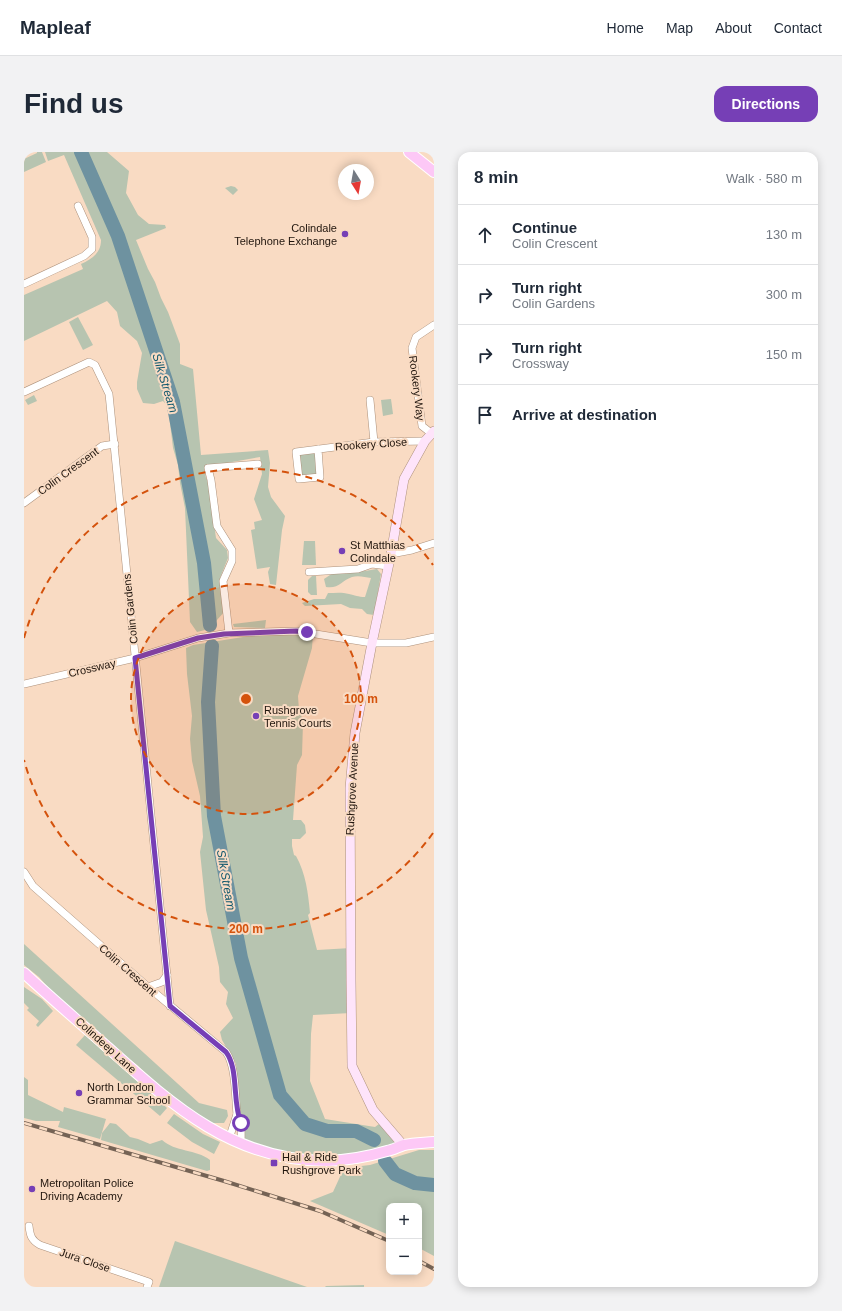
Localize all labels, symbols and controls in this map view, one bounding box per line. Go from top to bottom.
text: Mapleaf [20,17,91,38]
text: Home [607,20,644,36]
text: Map [666,20,693,36]
text: About [715,20,752,36]
text: Contact [774,20,822,36]
button: Directions [714,86,818,122]
text: Find us [24,88,124,119]
north arrow [338,164,374,200]
text: 8 min [474,168,518,187]
text: Walk · 580 m [726,171,802,186]
text: Continue [512,219,577,236]
place label: Colindale Telephone Exchange [234,222,337,247]
icon: ahead [474,224,496,246]
text: 130 m [766,227,802,242]
marker: Colindale Telephone Exchange [340,229,350,239]
text: Colin Crescent [512,236,597,251]
text: Turn right [512,279,582,296]
icon: right [474,284,496,306]
text: 300 m [766,287,802,302]
text: Colin Gardens [512,296,595,311]
text: Turn right [512,339,582,356]
icon: right [474,344,496,366]
text: 150 m [766,347,802,362]
water label: Silk Stream [149,352,181,414]
street label: Rookery Way [407,355,427,422]
text: Crossway [512,356,569,371]
icon: arrive [474,404,496,426]
text: Arrive at destination [512,406,657,423]
street label: Rookery Close [335,435,407,453]
street label: Colin Crescent [35,445,101,497]
place label: St Matthias Colindale [350,539,406,564]
marker: St Matthias Colindale [337,546,347,556]
street label: Colin Gardens [120,573,140,645]
route end [298,623,316,641]
street label: Crossway [67,657,117,679]
centre of rings [239,692,253,706]
text: 100 m [344,692,378,706]
place label: Rushgrove Tennis Courts [264,704,332,729]
marker: Rushgrove Tennis Courts [251,711,261,721]
street label: Rushgrove Avenue [344,742,360,836]
water label: Silk Stream [214,849,238,911]
text: 200 m [229,922,263,936]
street label: Colin Crescent [97,942,159,998]
street label: Colindeep Lane [73,1015,139,1075]
place label: North London Grammar School [87,1081,170,1106]
marker: North London Grammar School [74,1088,84,1098]
route start [232,1114,250,1132]
place label: Hail & Ride Rushgrove Park [282,1151,361,1176]
marker: Hail & Ride Rushgrove Park [269,1158,279,1168]
place label: Metropolitan Police Driving Academy [40,1177,134,1202]
marker: Metropolitan Police Driving Academy [27,1184,37,1194]
map controls [386,1203,422,1275]
button: + [386,1203,422,1239]
button: − [386,1239,422,1275]
street label: Jura Close [58,1246,112,1274]

